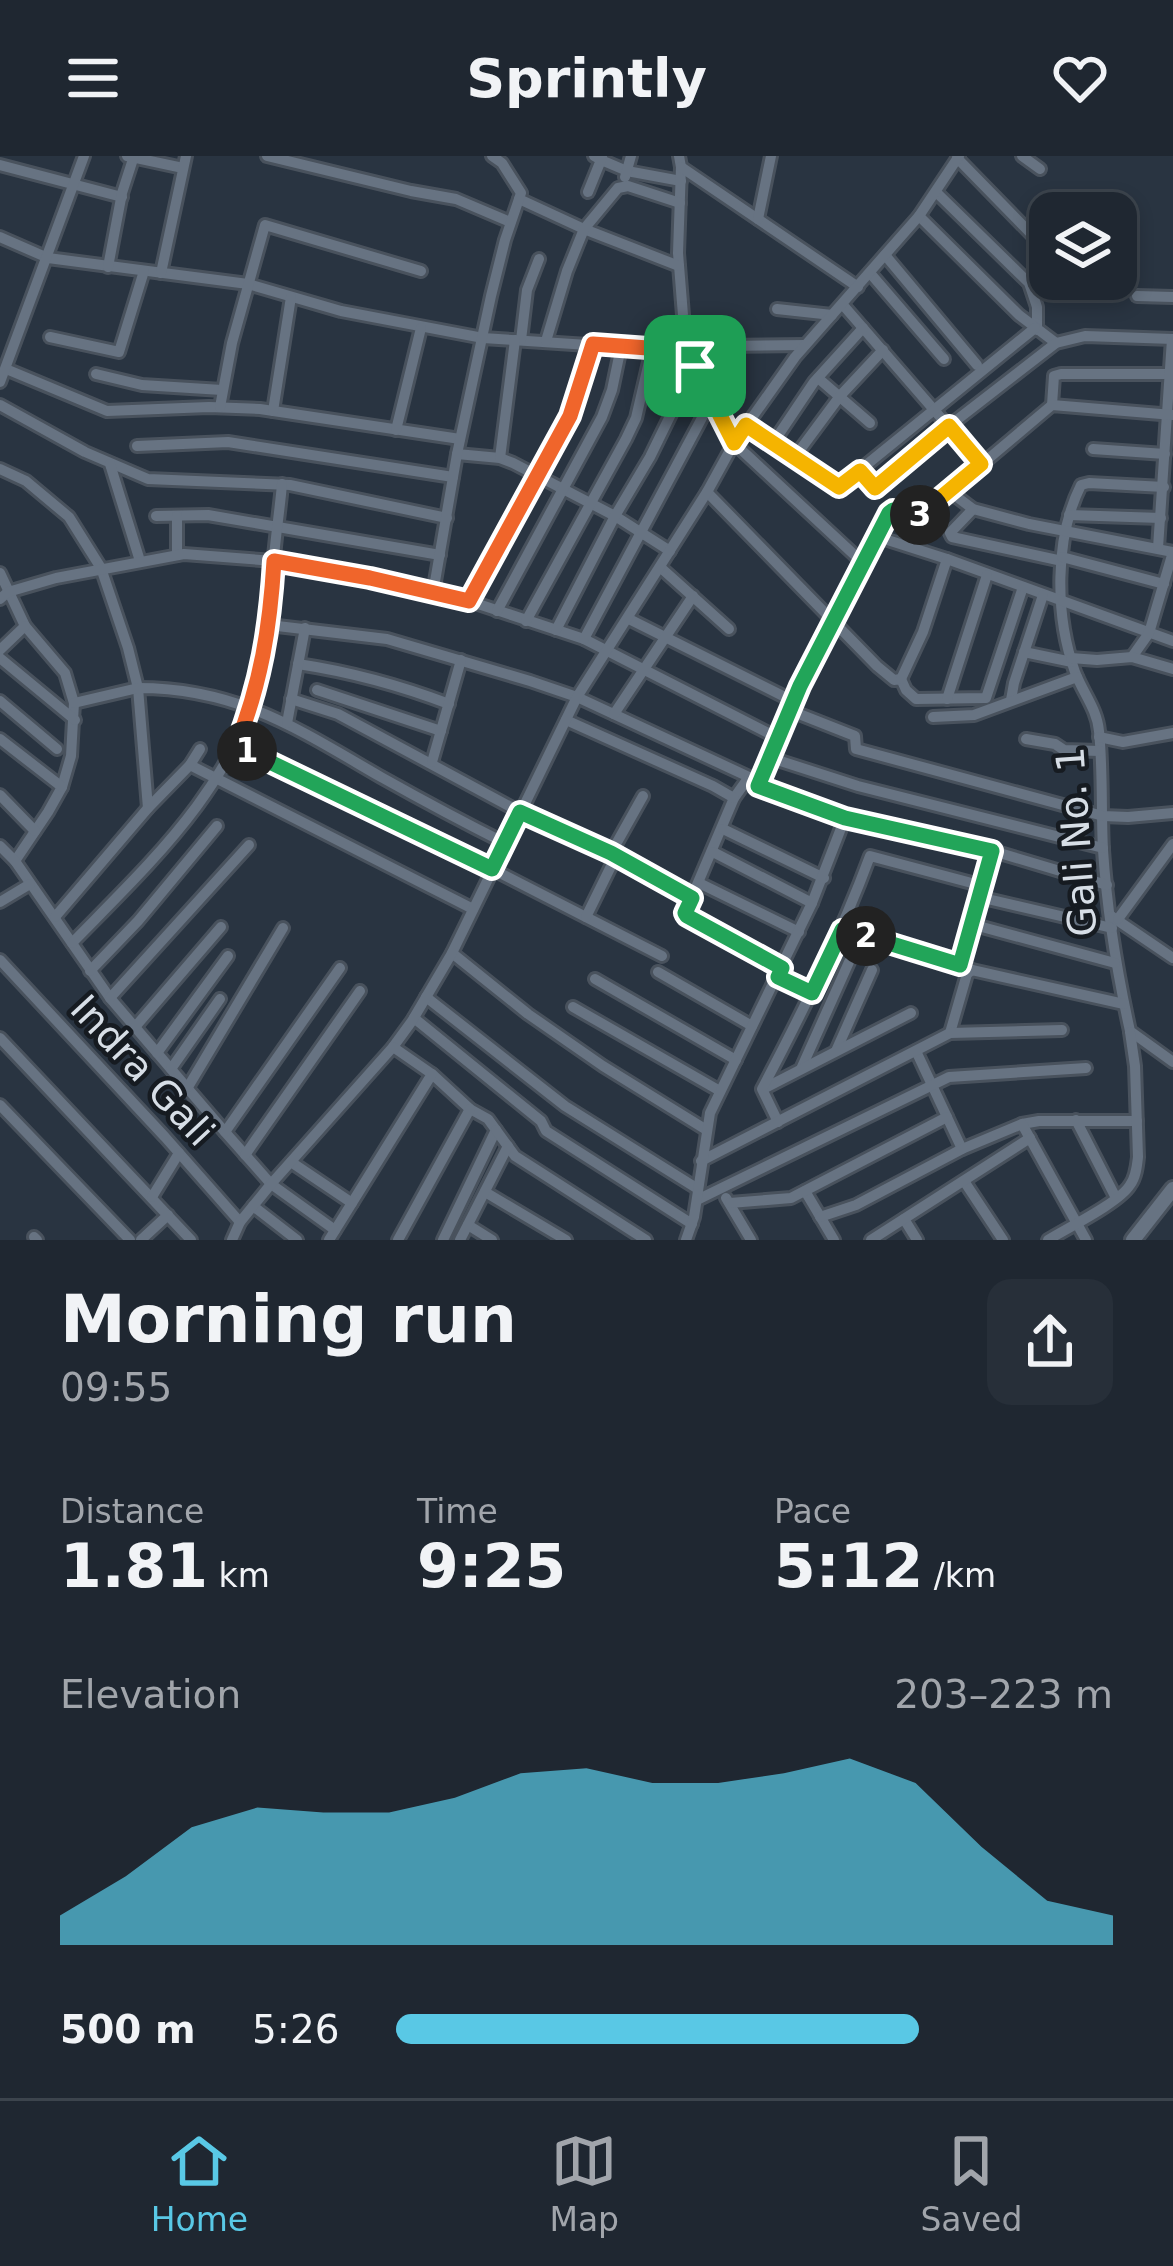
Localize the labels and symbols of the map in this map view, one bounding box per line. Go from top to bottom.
pin [644,315,746,417]
pin: 3 [890,485,950,545]
pin: 1 [217,721,277,781]
street label: Gali No. 1 [1047,746,1106,938]
pin: 2 [836,906,896,966]
street label: Indra Gali [62,986,224,1155]

